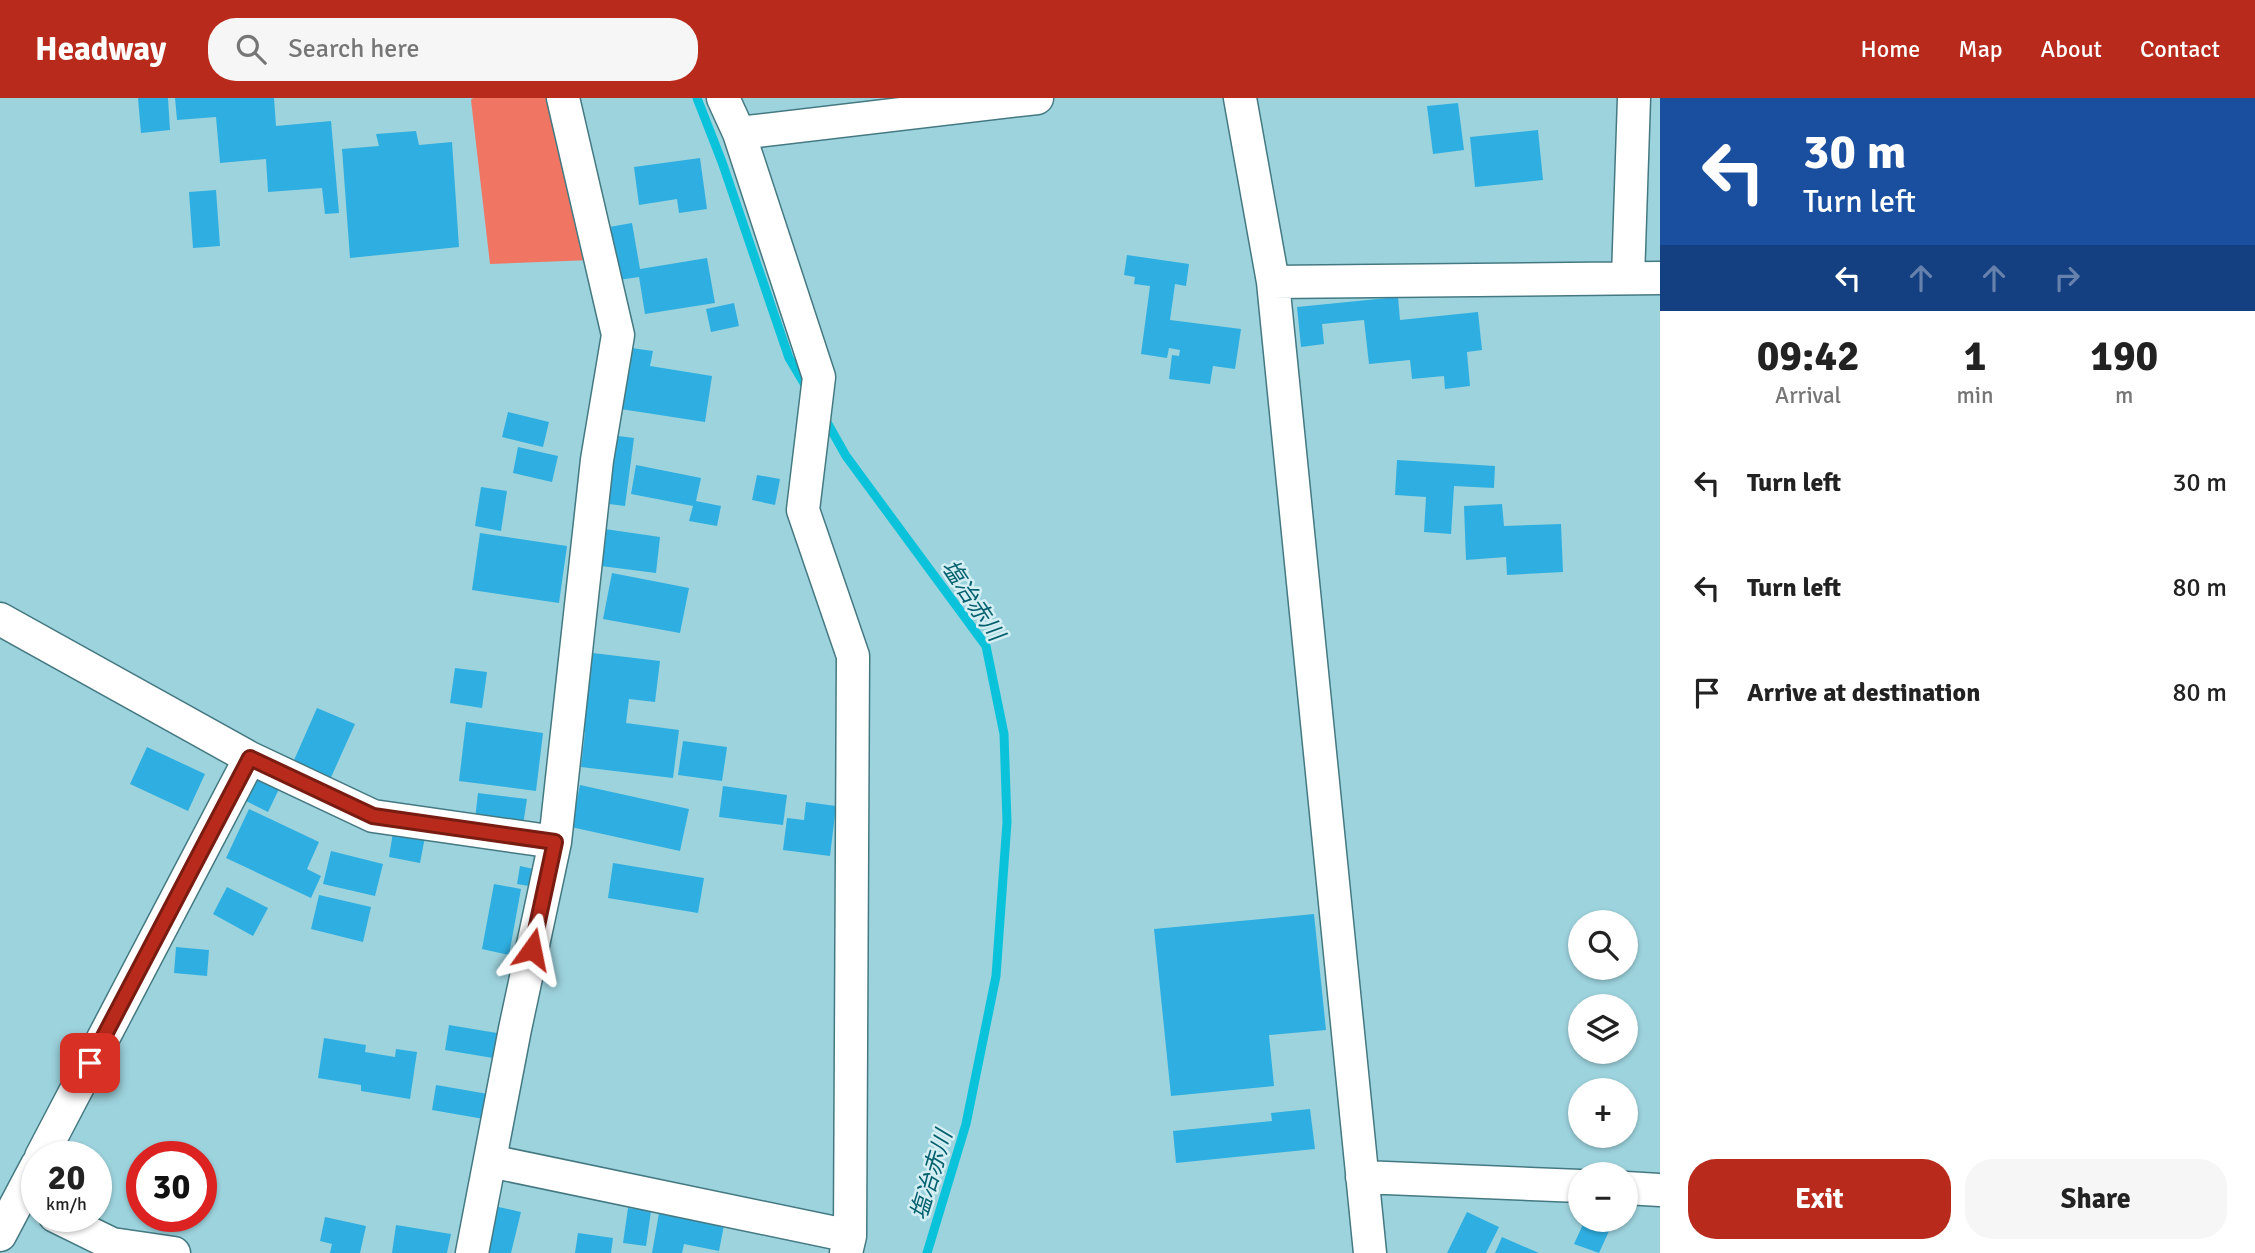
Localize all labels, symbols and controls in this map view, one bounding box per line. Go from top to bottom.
search box [208,18,698,81]
text: Headway [35,29,166,70]
icon: search [232,30,270,68]
text: Search here [288,33,419,65]
text: Home [1860,34,1920,64]
text: Map [1958,34,2003,64]
text: About [2041,34,2102,64]
text: Contact [2140,34,2220,64]
text: 30 m [1803,122,1906,182]
icon: left [1688,126,1779,217]
text: Turn left [1803,182,1916,221]
icon: left [1829,259,1867,297]
icon: ahead [1902,259,1940,297]
icon: ahead [1975,259,2013,297]
icon: right [2048,259,2086,297]
text: 09:42 [1757,331,1860,382]
text: 1 [1964,331,1986,382]
text: 190 [2090,331,2158,382]
text: Arrival [1775,381,1841,410]
text: min [1956,381,1994,410]
text: m [2115,381,2133,410]
icon: left [1688,464,1726,502]
text: Turn left [1747,467,1841,499]
text: 30 m [2172,467,2227,499]
water label: 塩冶赤川 [935,554,1012,649]
icon: left [1688,569,1726,607]
text: Turn left [1747,572,1841,604]
text: 80 m [2172,572,2227,604]
icon: arrive [1688,674,1726,712]
text: Arrive at destination [1747,677,1980,709]
text: 80 m [2172,677,2227,709]
map controls [1568,910,1638,1232]
button: search [1568,910,1638,980]
position arrow [495,912,569,986]
button: layers [1568,994,1638,1064]
pin [60,1033,120,1093]
icon: arrive [71,1044,109,1082]
button: + [1568,1078,1638,1148]
water label: 塩冶赤川 [904,1124,960,1223]
speed limit sign: 30 [126,1141,217,1232]
text: 20 [48,1156,85,1199]
button: Exit [1688,1159,1951,1239]
button: Share [1965,1159,2227,1239]
button: − [1568,1162,1638,1232]
text: km/h [46,1193,87,1215]

